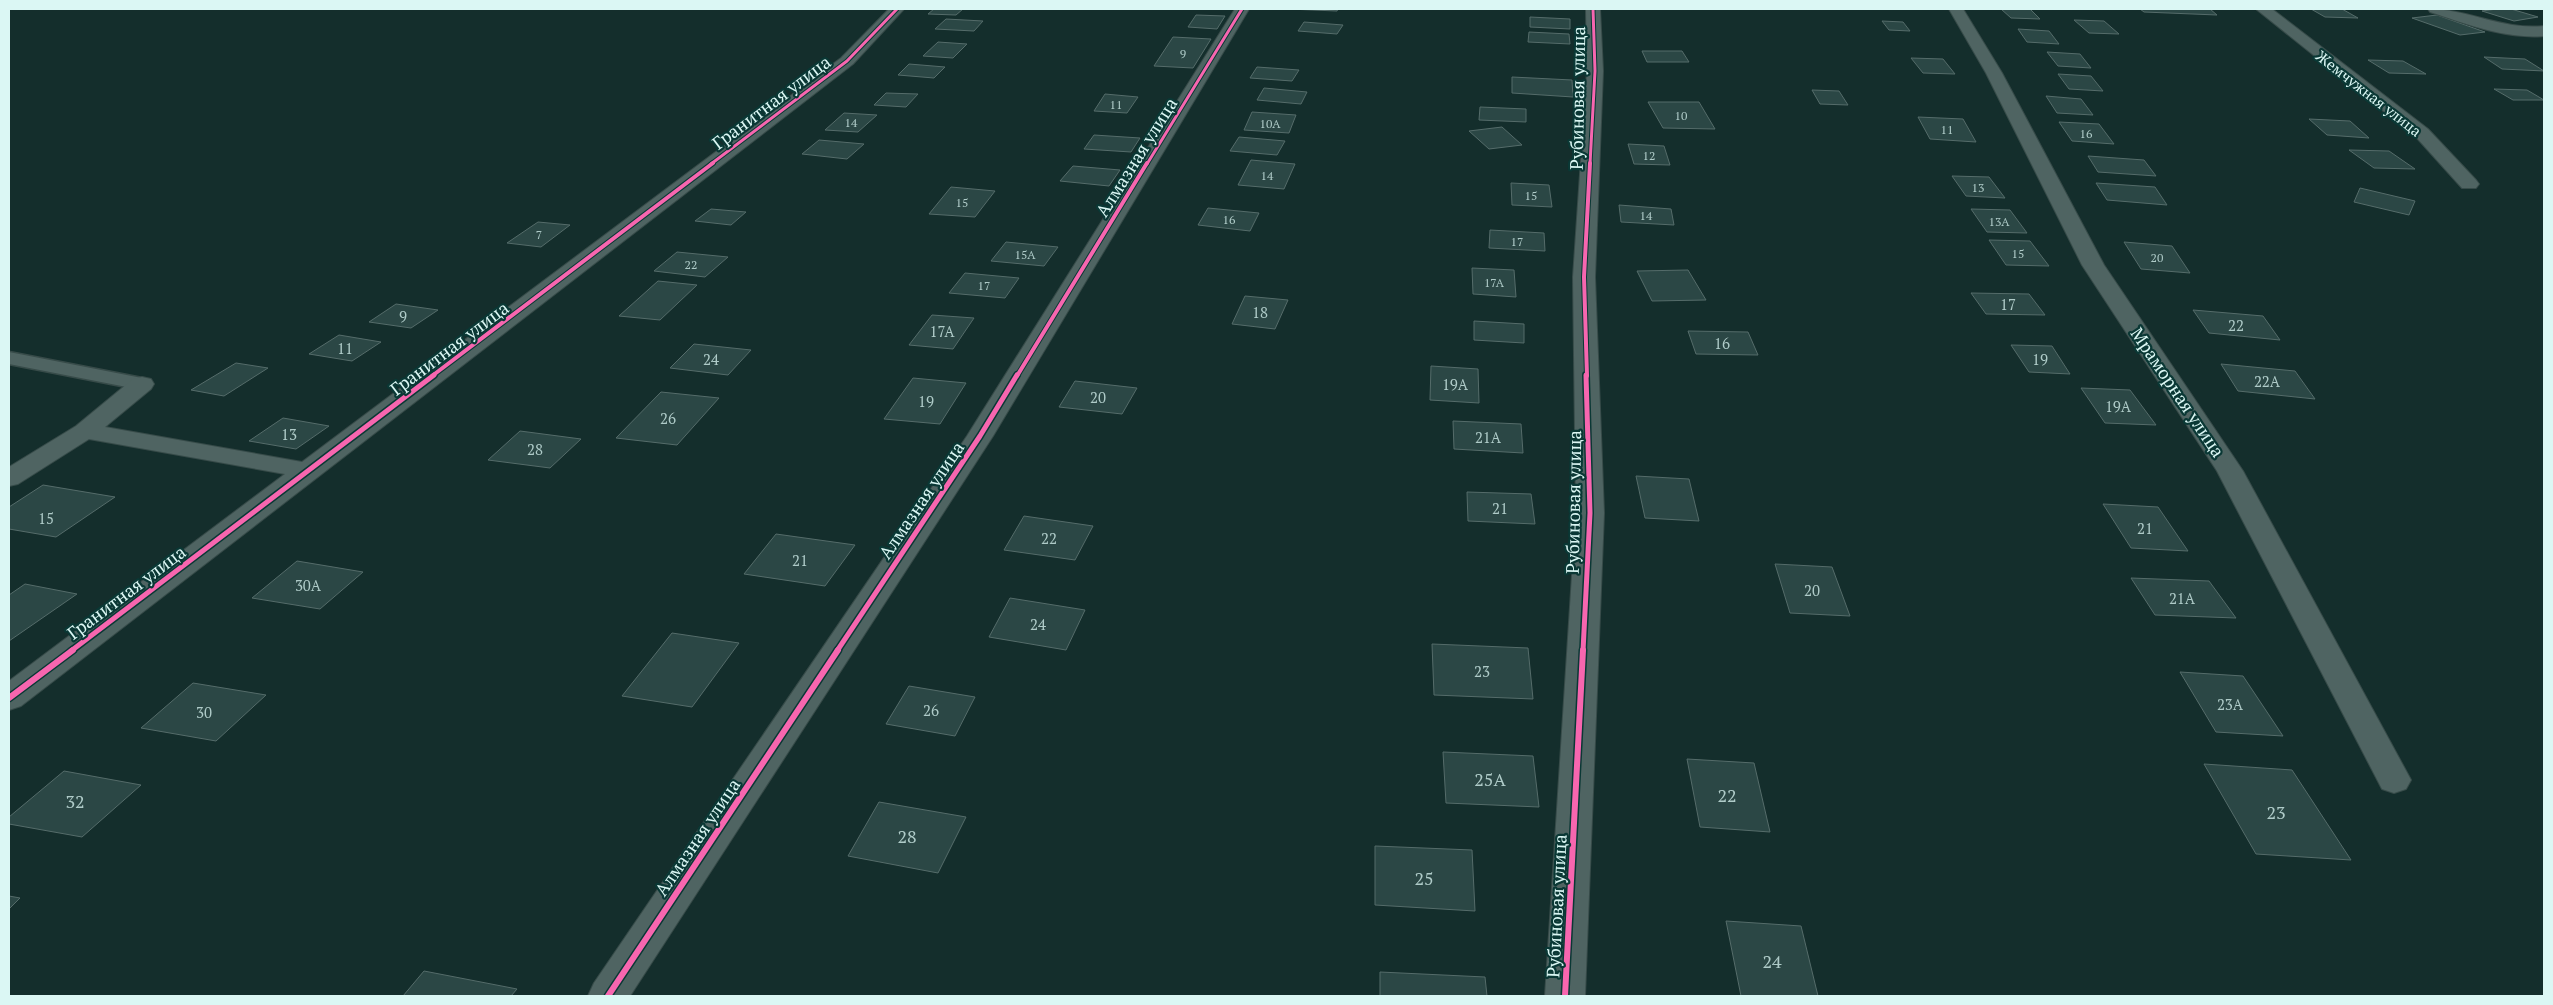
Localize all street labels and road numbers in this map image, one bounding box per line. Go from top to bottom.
street label: Рубиновая улица [1564,26,1590,170]
street label: Жемчужная улица [2312,46,2426,141]
street label: Гранитная улица [707,50,835,154]
street label: Алмазная улица [1090,93,1182,221]
street label: Гранитная улица [385,296,513,400]
street label: Мраморная улица [2126,322,2230,462]
street label: Рубиновая улица [1560,430,1586,574]
street label: Алмазная улица [873,437,969,563]
street label: Гранитная улица [62,540,190,644]
street label: Алмазная улица [649,774,745,900]
street label: Рубиновая улица [1540,834,1572,978]

